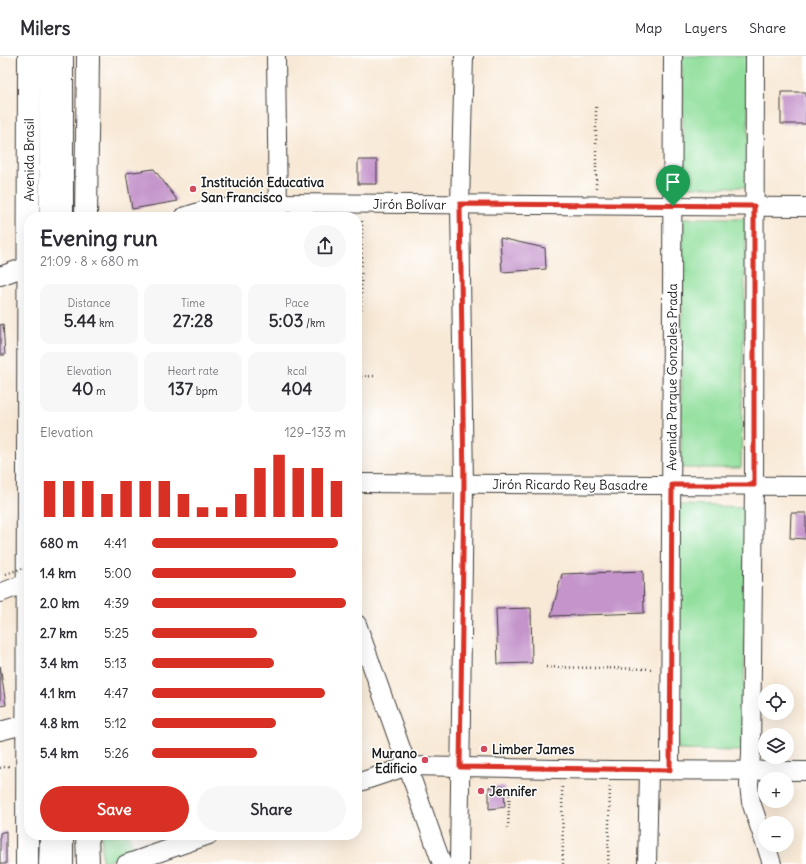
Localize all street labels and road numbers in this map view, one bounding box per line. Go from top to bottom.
street label: Avenida Brasil [20,118,37,202]
street label: Jirón Bolívar [373,195,447,213]
street label: Avenida Parque Gonzales Prada [663,283,681,471]
street label: Jirón Ricardo Rey Basadre [492,475,648,493]

